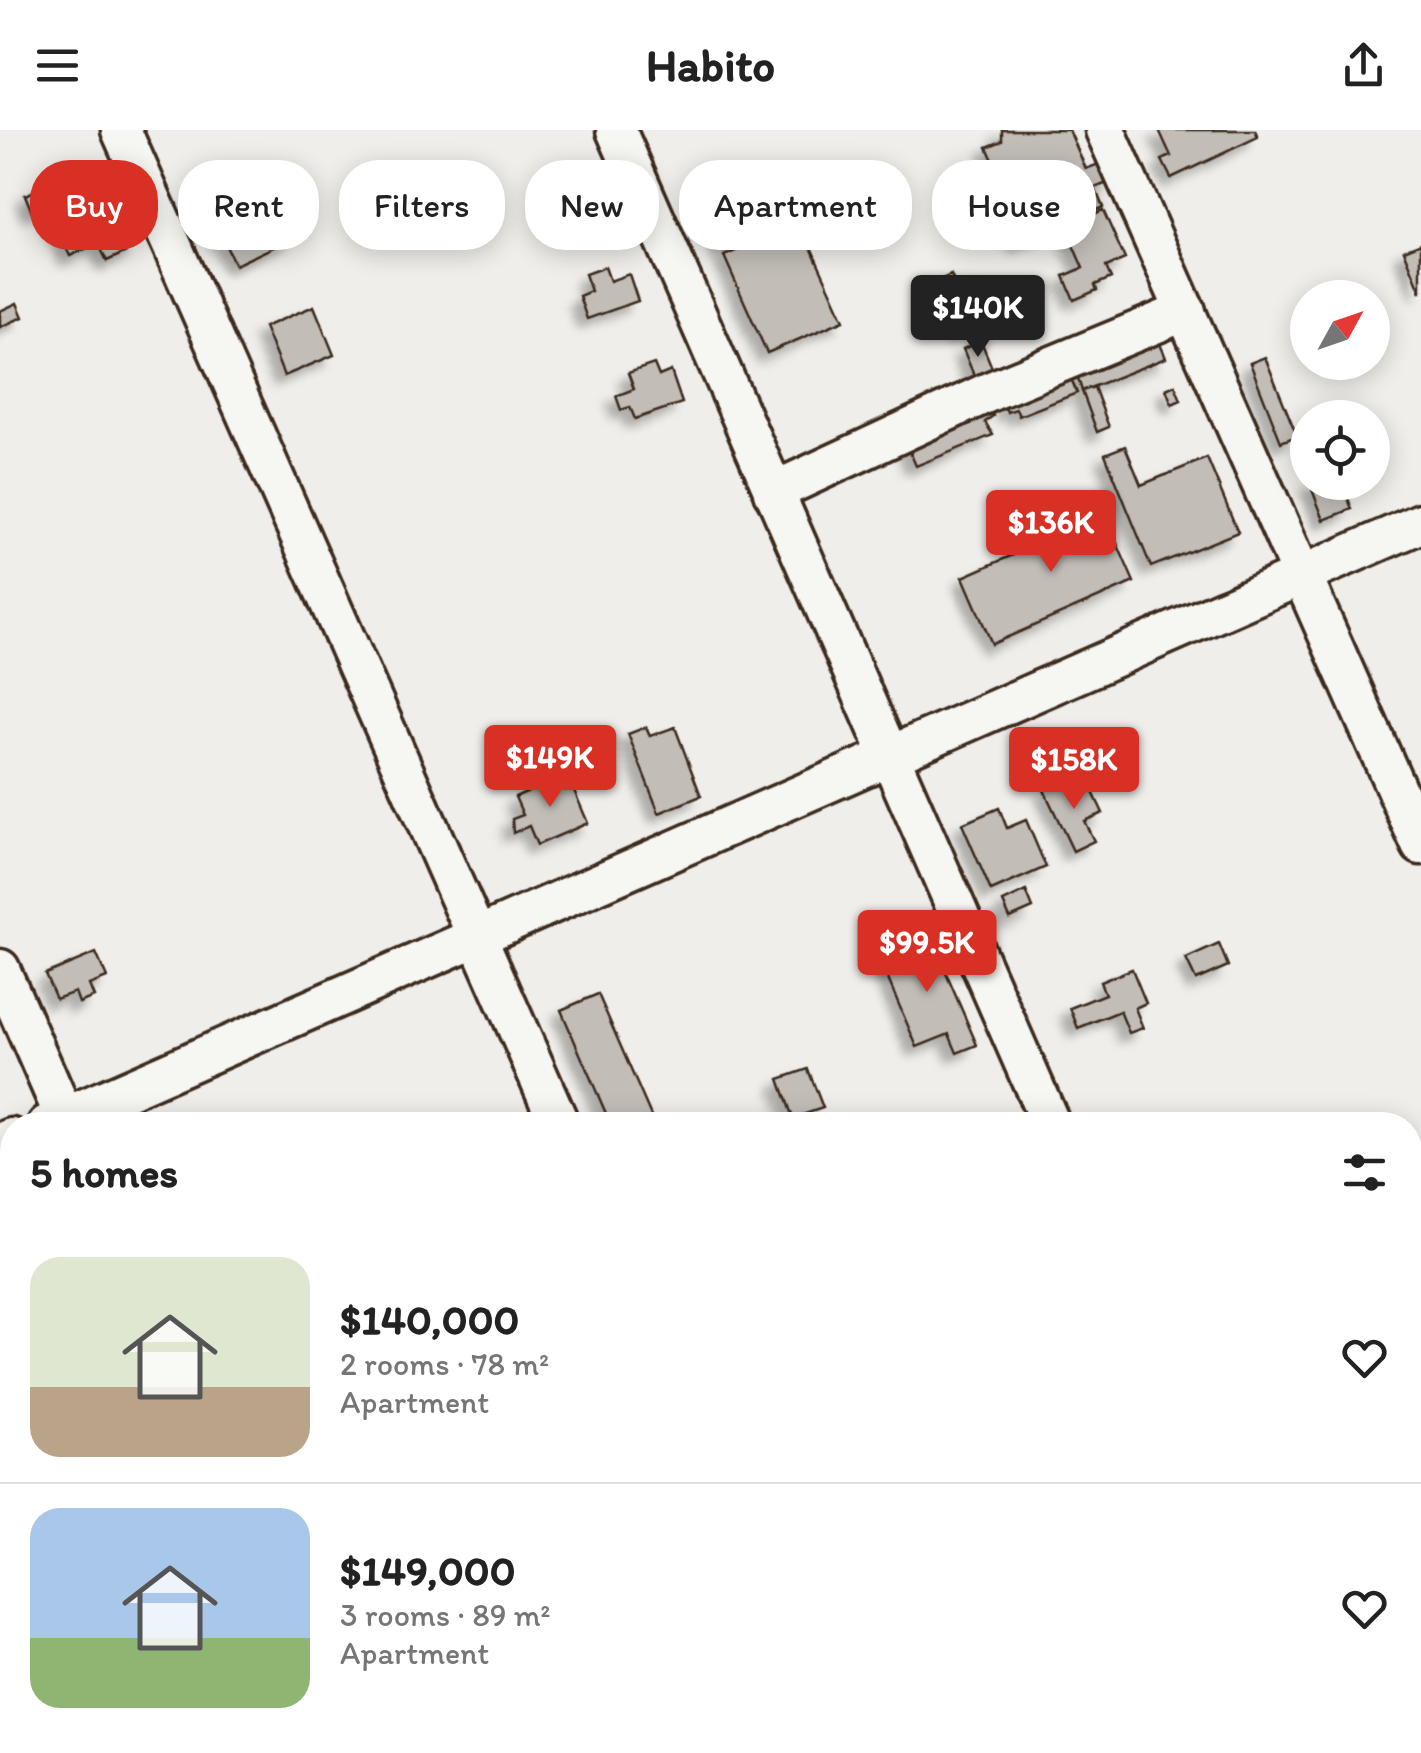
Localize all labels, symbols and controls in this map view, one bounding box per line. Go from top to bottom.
icon: menu [30,38,85,93]
text: Habito [646,38,775,92]
icon: share [1336,38,1391,93]
chip: Buy [30,160,158,250]
chip: Rent [178,160,319,250]
chip: Filters [339,160,505,250]
chip: New [525,160,659,250]
chip: Apartment [679,160,912,250]
chip: House [932,160,1096,250]
pin: $140K [908,275,1048,360]
north arrow [1290,280,1390,380]
map controls [1290,280,1390,500]
text: $140K [933,288,1023,326]
button: locate [1290,400,1390,500]
pin: $136K [981,490,1121,575]
text: $136K [1008,503,1094,541]
pin: $149K [480,725,620,810]
pin: $158K [1004,727,1144,812]
text: $149K [506,738,594,776]
text: $158K [1031,740,1117,778]
pin: $99.5K [846,910,1008,995]
text: $99.5K [880,923,974,961]
icon: filters [1337,1145,1392,1200]
text: 5 homes [30,1147,178,1198]
text: $140,000 [340,1294,519,1345]
icon: home [110,1297,230,1417]
icon: heart [1337,1330,1392,1385]
text: 2 rooms · 78 m² [340,1345,549,1383]
text: Apartment [340,1383,489,1421]
text: $149,000 [340,1545,516,1596]
icon: home [110,1548,230,1668]
icon: heart [1337,1581,1392,1636]
text: 3 rooms · 89 m² [340,1596,551,1634]
text: Apartment [340,1634,489,1672]

